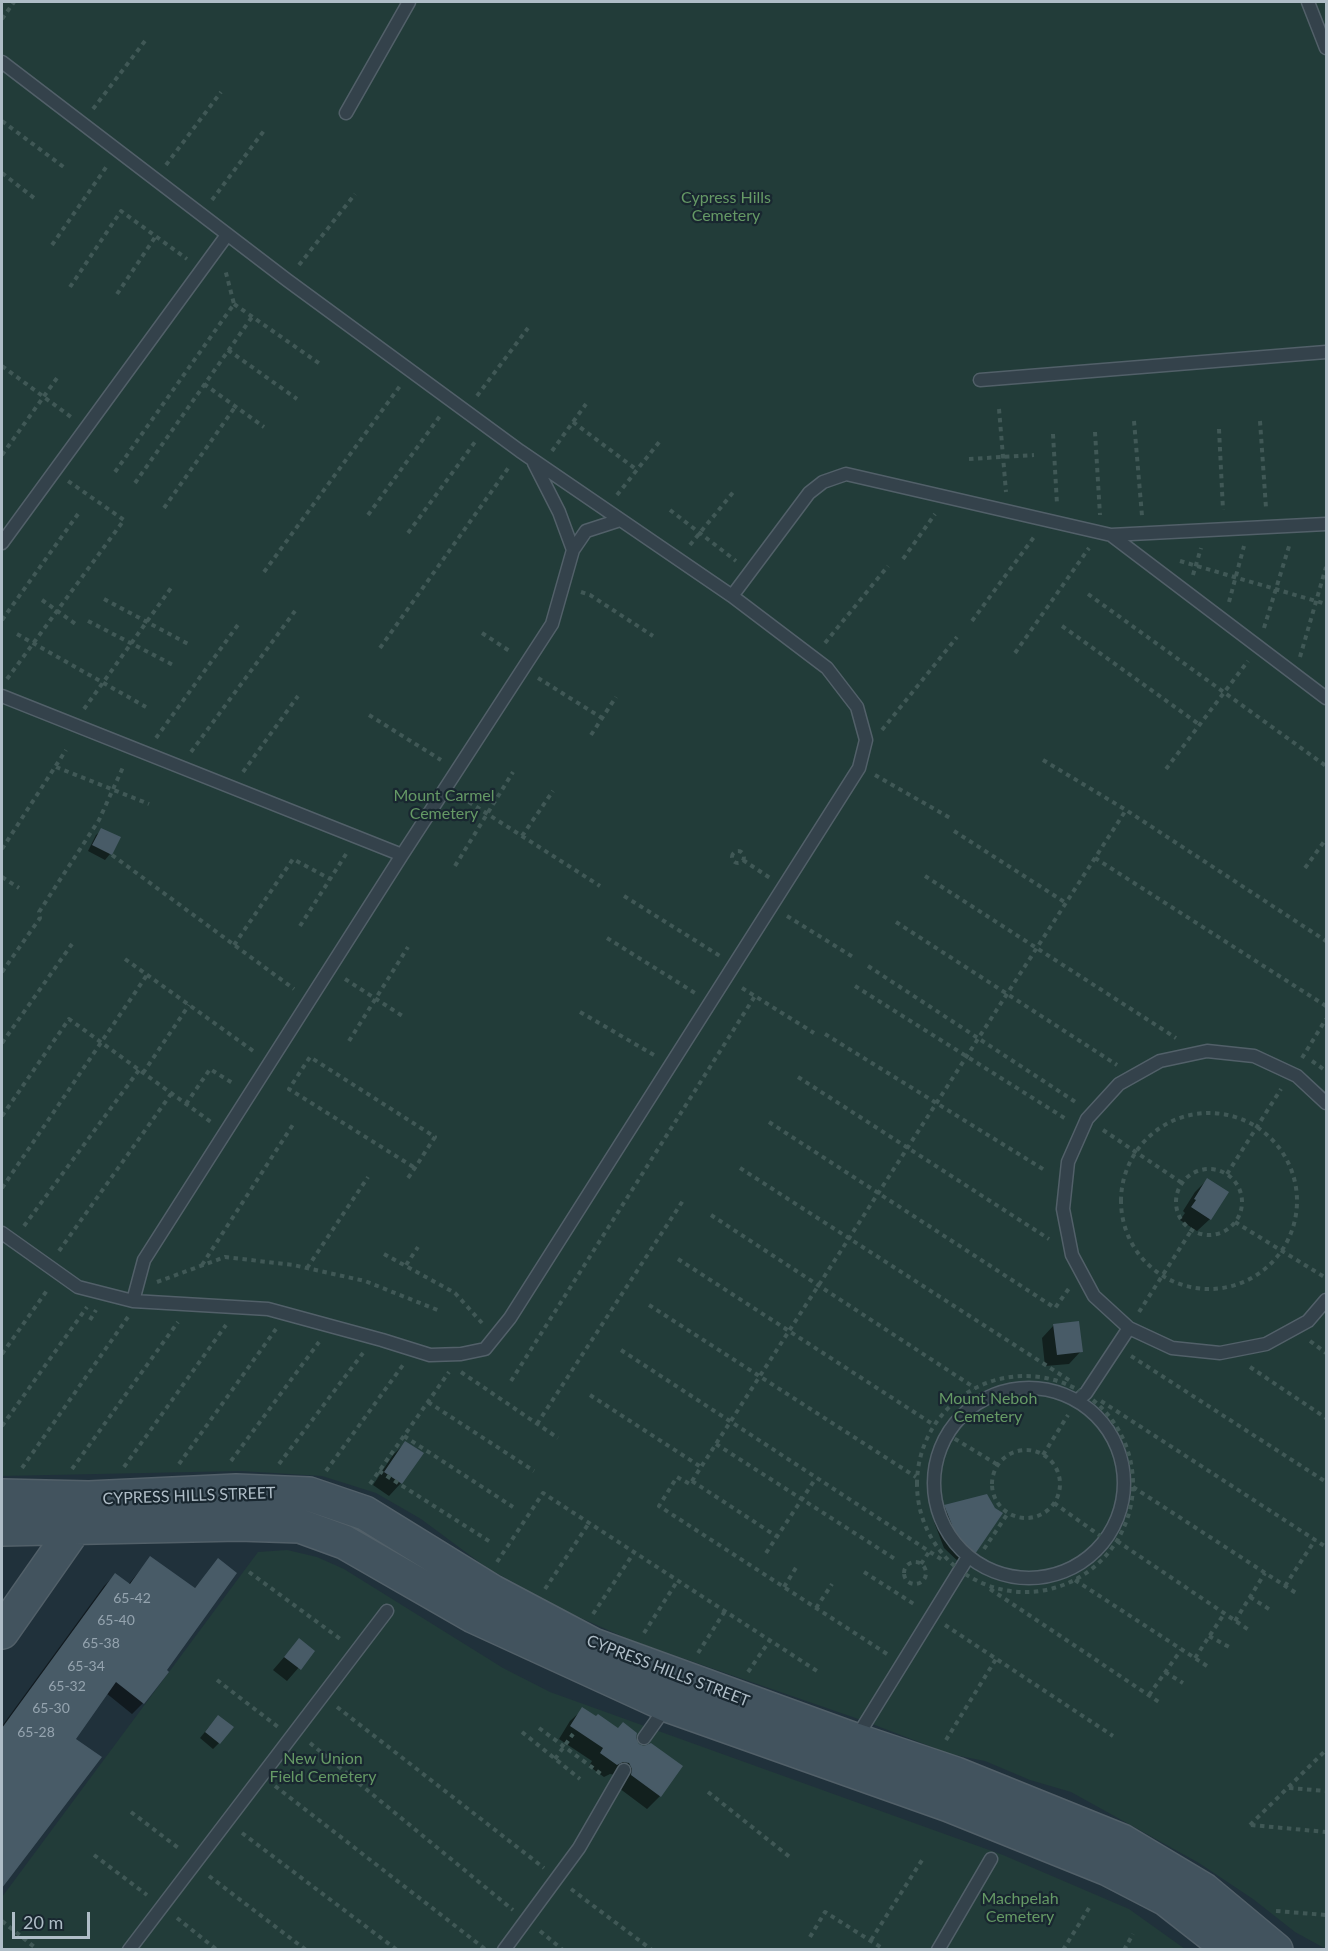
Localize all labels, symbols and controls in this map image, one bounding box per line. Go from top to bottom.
park label: Cypress Hills Cemetery [681,188,771,226]
park label: Mount Carmel Cemetery [393,786,495,824]
park label: Mount Neboh Cemetery [939,1389,1037,1427]
street label: CYPRESS HILLS STREET [102,1483,276,1509]
house number: 65-42 [113,1590,151,1606]
house number: 65-40 [97,1612,135,1628]
street label: CYPRESS HILLS STREET [584,1631,752,1711]
house number: 65-38 [82,1635,120,1651]
house number: 65-34 [67,1658,105,1674]
house number: 65-32 [48,1678,86,1694]
house number: 65-30 [32,1700,70,1716]
house number: 65-28 [17,1724,55,1740]
park label: New Union Field Cemetery [270,1749,376,1787]
park label: Machpelah Cemetery [981,1889,1059,1927]
scale bar [15,1900,93,1938]
text: 20 m [23,1911,63,1933]

